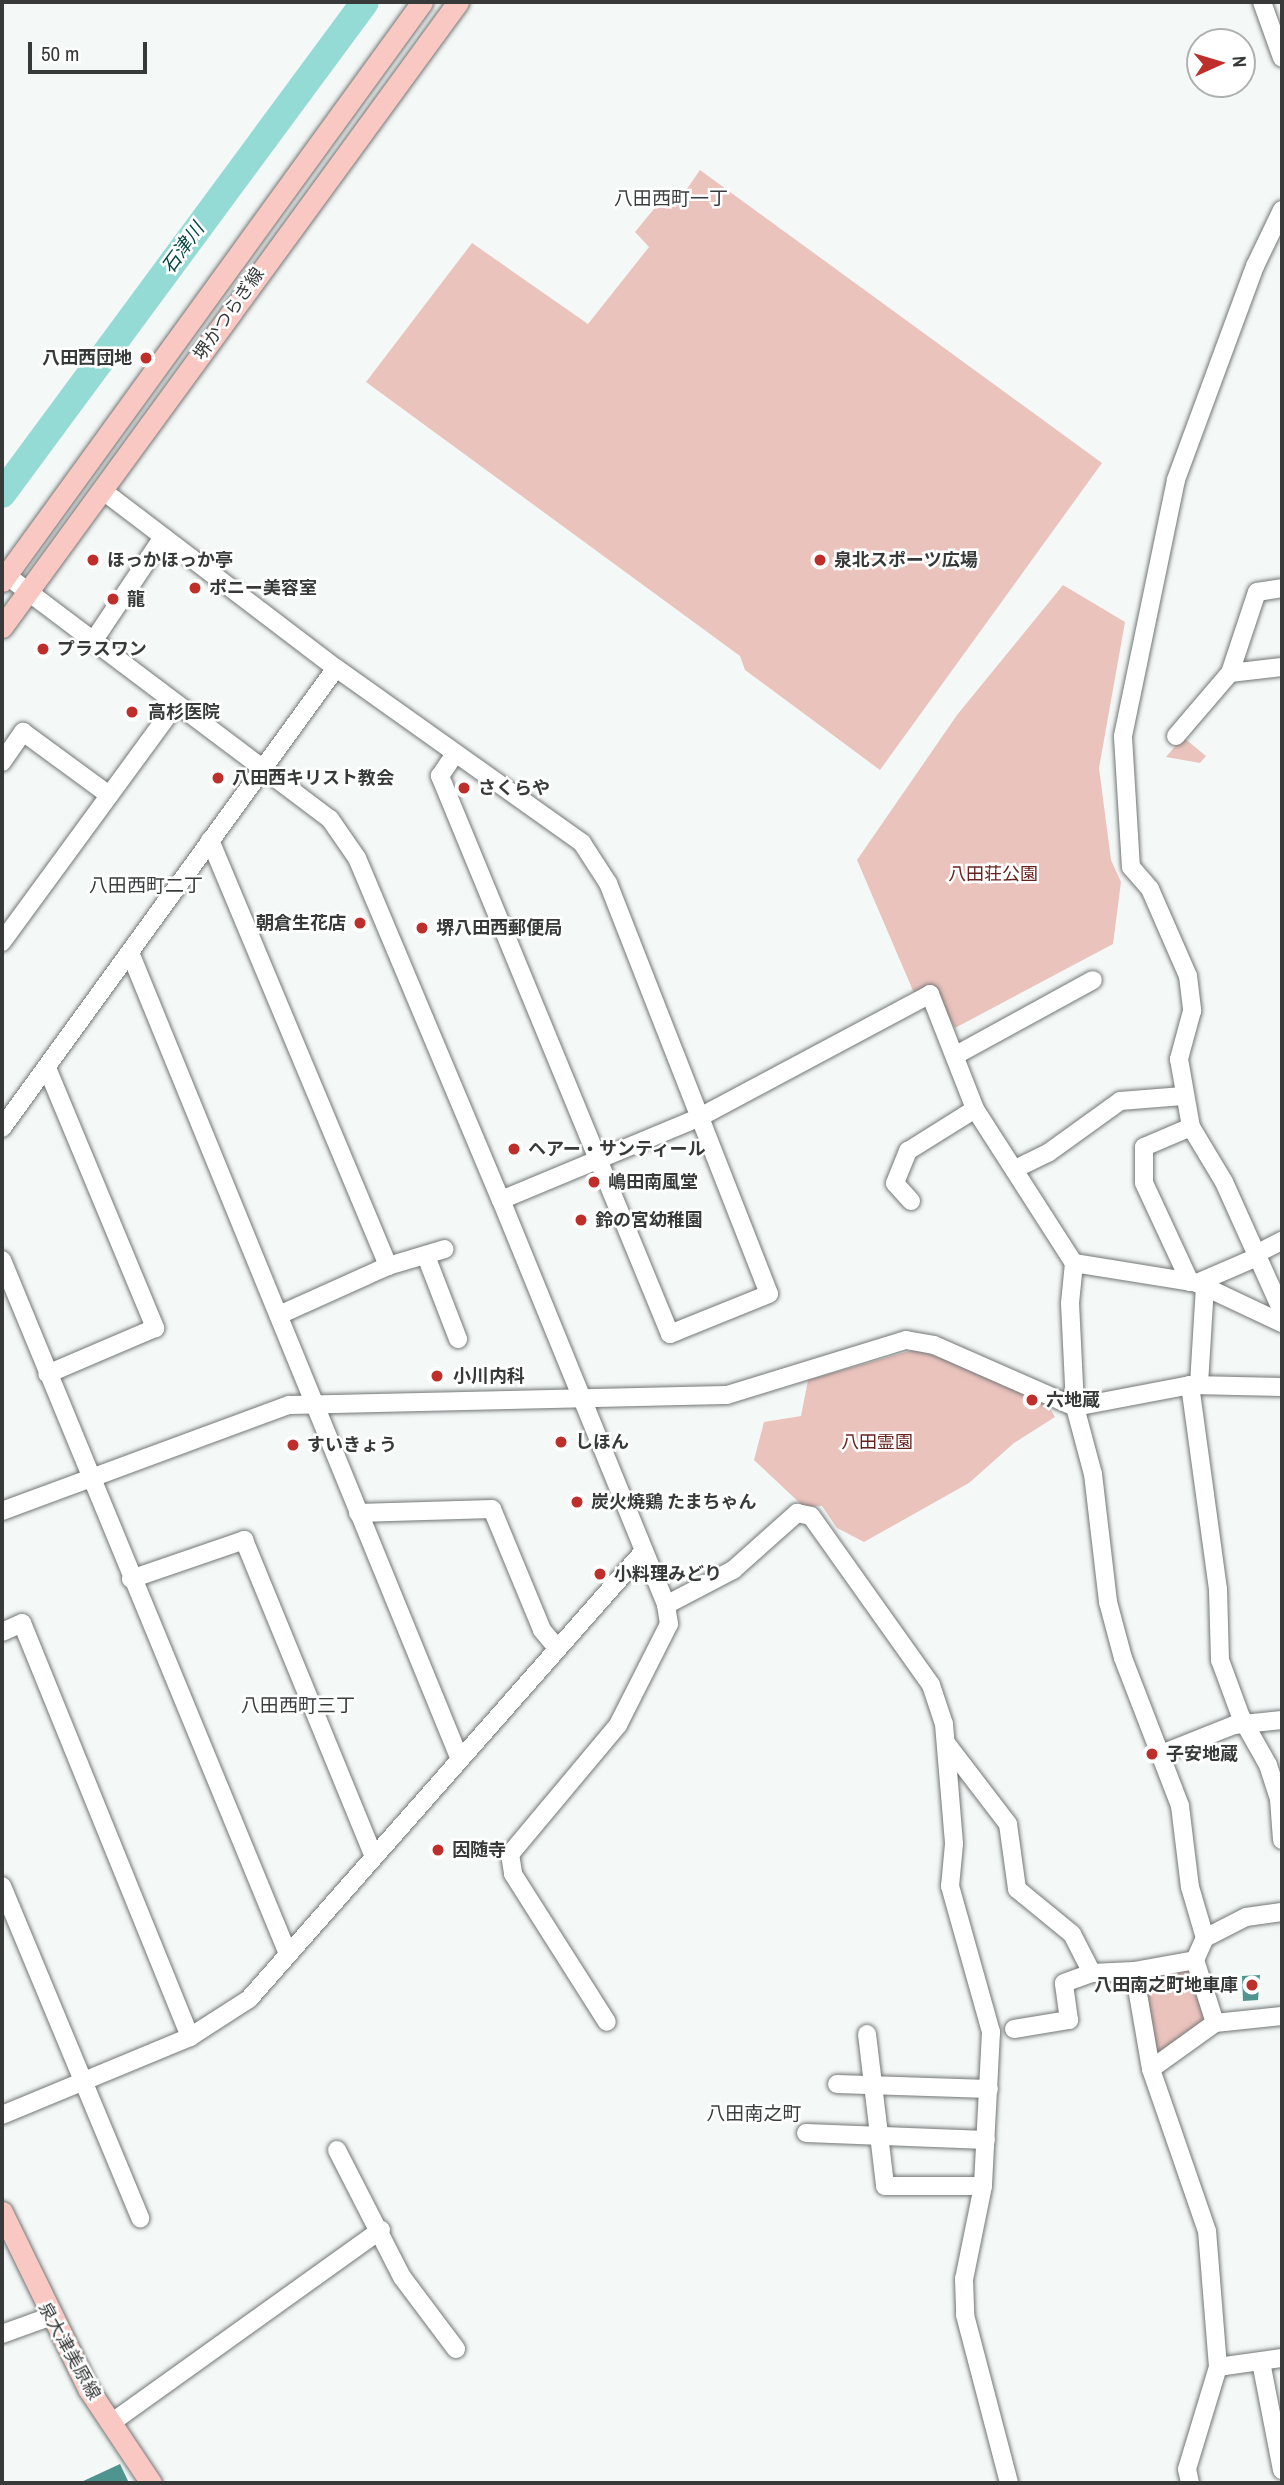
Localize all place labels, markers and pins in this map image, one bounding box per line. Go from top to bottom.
place label: 八田西団地 [42,347,132,369]
marker: 八田西団地 [138,350,154,366]
place label: ほっかほっか亭 [107,549,233,571]
place label: 泉北スポーツ広場 [834,549,978,571]
marker: ほっかほっか亭 [85,552,101,568]
marker: 泉北スポーツ広場 [812,552,828,568]
place label: ポニー美容室 [209,577,317,599]
marker: ポニー美容室 [187,580,203,596]
place label: 龍 [127,588,145,610]
marker: 龍 [105,591,121,607]
place label: プラスワン [57,638,147,660]
marker: プラスワン [35,641,51,657]
place label: 高杉医院 [148,701,220,723]
marker: 高杉医院 [122,702,142,722]
place label: 八田西キリスト教会 [232,767,394,789]
marker: 八田西キリスト教会 [210,770,226,786]
place label: さくらや [478,777,550,799]
marker: さくらや [456,780,472,796]
place label: 朝倉生花店 [256,912,346,934]
marker: 朝倉生花店 [352,915,368,931]
place label: 堺八田西郵便局 [436,917,562,939]
marker: 堺八田西郵便局 [414,920,430,936]
place label: ヘアー・サンティール [528,1138,707,1160]
marker: ヘアー・サンティール [506,1141,522,1157]
place label: 嶋田南風堂 [608,1171,698,1193]
marker: 嶋田南風堂 [586,1174,602,1190]
place label: 鈴の宮幼稚園 [595,1209,703,1231]
marker: 鈴の宮幼稚園 [573,1212,589,1228]
place label: 小川内科 [453,1365,525,1387]
marker: 小川内科 [427,1366,447,1386]
place label: 六地蔵 [1046,1389,1100,1411]
marker: 六地蔵 [1024,1392,1040,1408]
place label: しほん [575,1431,629,1453]
place label: すいきょう [307,1434,397,1456]
marker: しほん [553,1434,569,1450]
marker: すいきょう [285,1437,301,1453]
place label: 炭火焼鶏 たまちゃん [591,1491,757,1513]
marker: 炭火焼鶏 たまちゃん [569,1494,585,1510]
place label: 小料理みどり [614,1563,722,1585]
marker: 小料理みどり [592,1566,608,1582]
place label: 子安地蔵 [1166,1743,1238,1765]
marker: 子安地蔵 [1144,1746,1160,1762]
place label: 因随寺 [452,1839,506,1861]
marker: 因随寺 [430,1842,446,1858]
place label: 八田南之町地車庫 [1094,1974,1238,1996]
marker: 八田南之町地車庫 [1244,1977,1260,1993]

